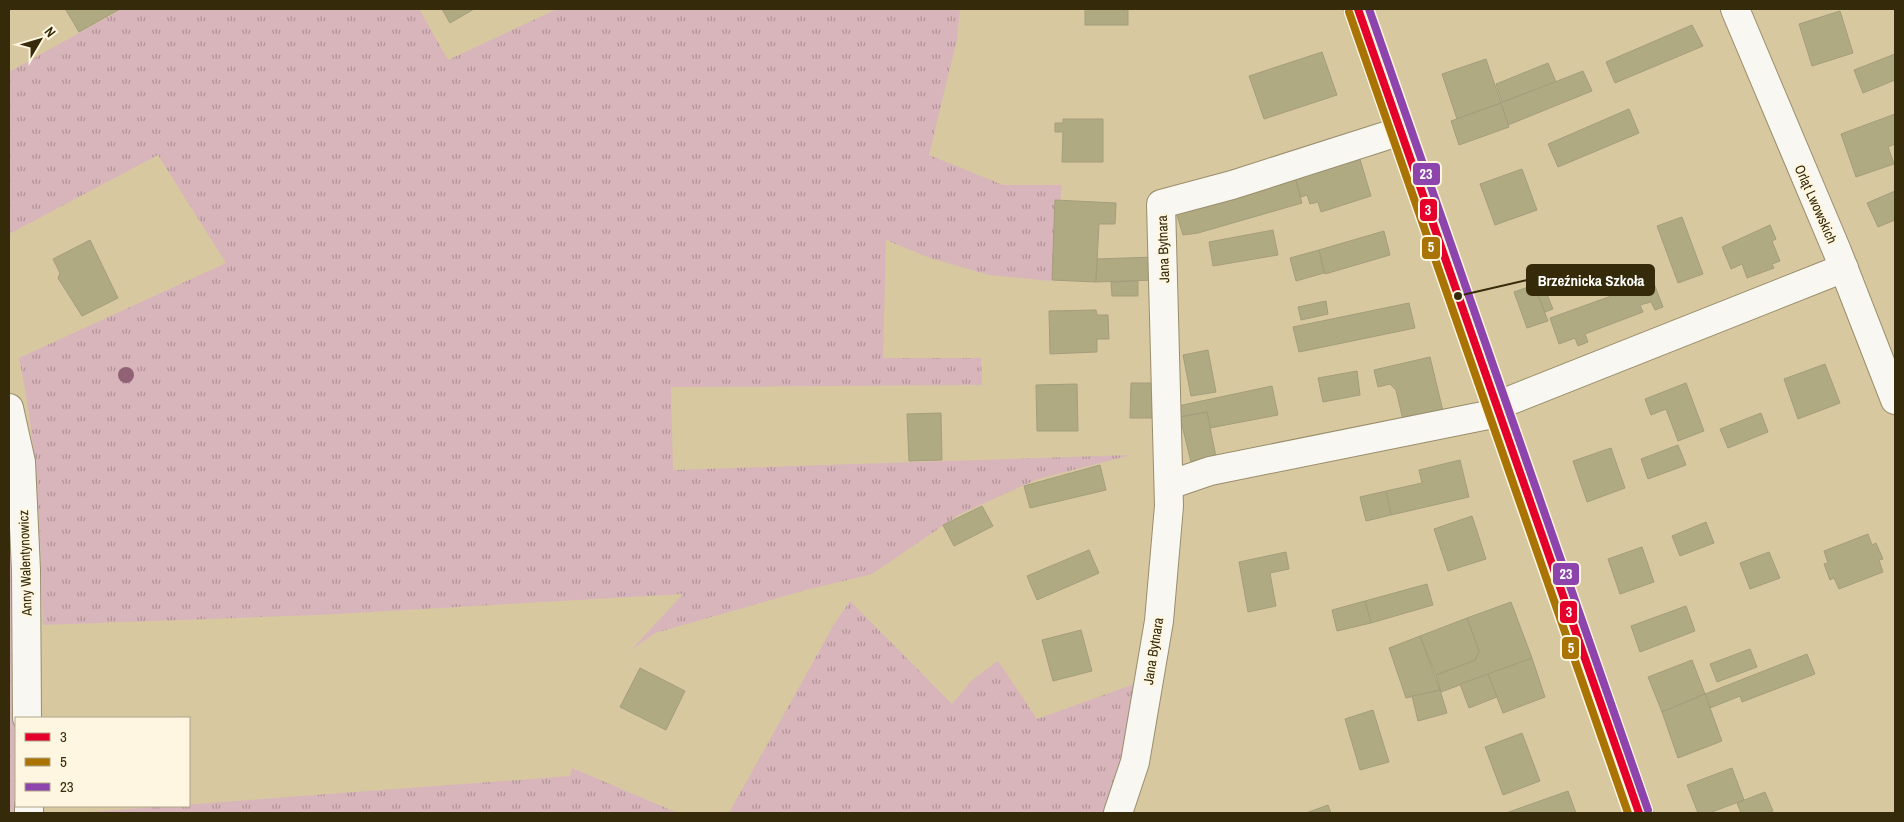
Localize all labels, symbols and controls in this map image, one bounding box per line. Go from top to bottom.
north arrow [15,15,65,65]
text: N [41,23,60,41]
line badge: 23 [1412,162,1441,186]
street label: Orląt Lwowskich [1791,162,1841,246]
text: 23 [1420,165,1432,183]
line badge: 3 [1419,198,1438,222]
text: 3 [1425,201,1431,219]
street label: Jana Bytnara [1153,214,1173,283]
line badge: 5 [1421,236,1441,260]
text: 5 [1428,238,1435,256]
callout: Brzeźnicka Szkoła [1527,265,1654,295]
text: Brzeźnicka Szkoła [1538,270,1644,291]
street label: Anny Walentynowicz [14,509,36,617]
line badge: 23 [1552,562,1580,586]
text: 23 [1560,565,1572,583]
line badge: 3 [1559,600,1578,624]
text: 3 [1566,603,1572,621]
street label: Jana Bytnara [1139,616,1167,686]
line badge: 5 [1561,636,1580,660]
text: 5 [1568,639,1575,657]
legend [15,717,190,807]
text: 3 [60,726,67,747]
text: 5 [60,751,67,772]
text: 23 [60,776,74,797]

